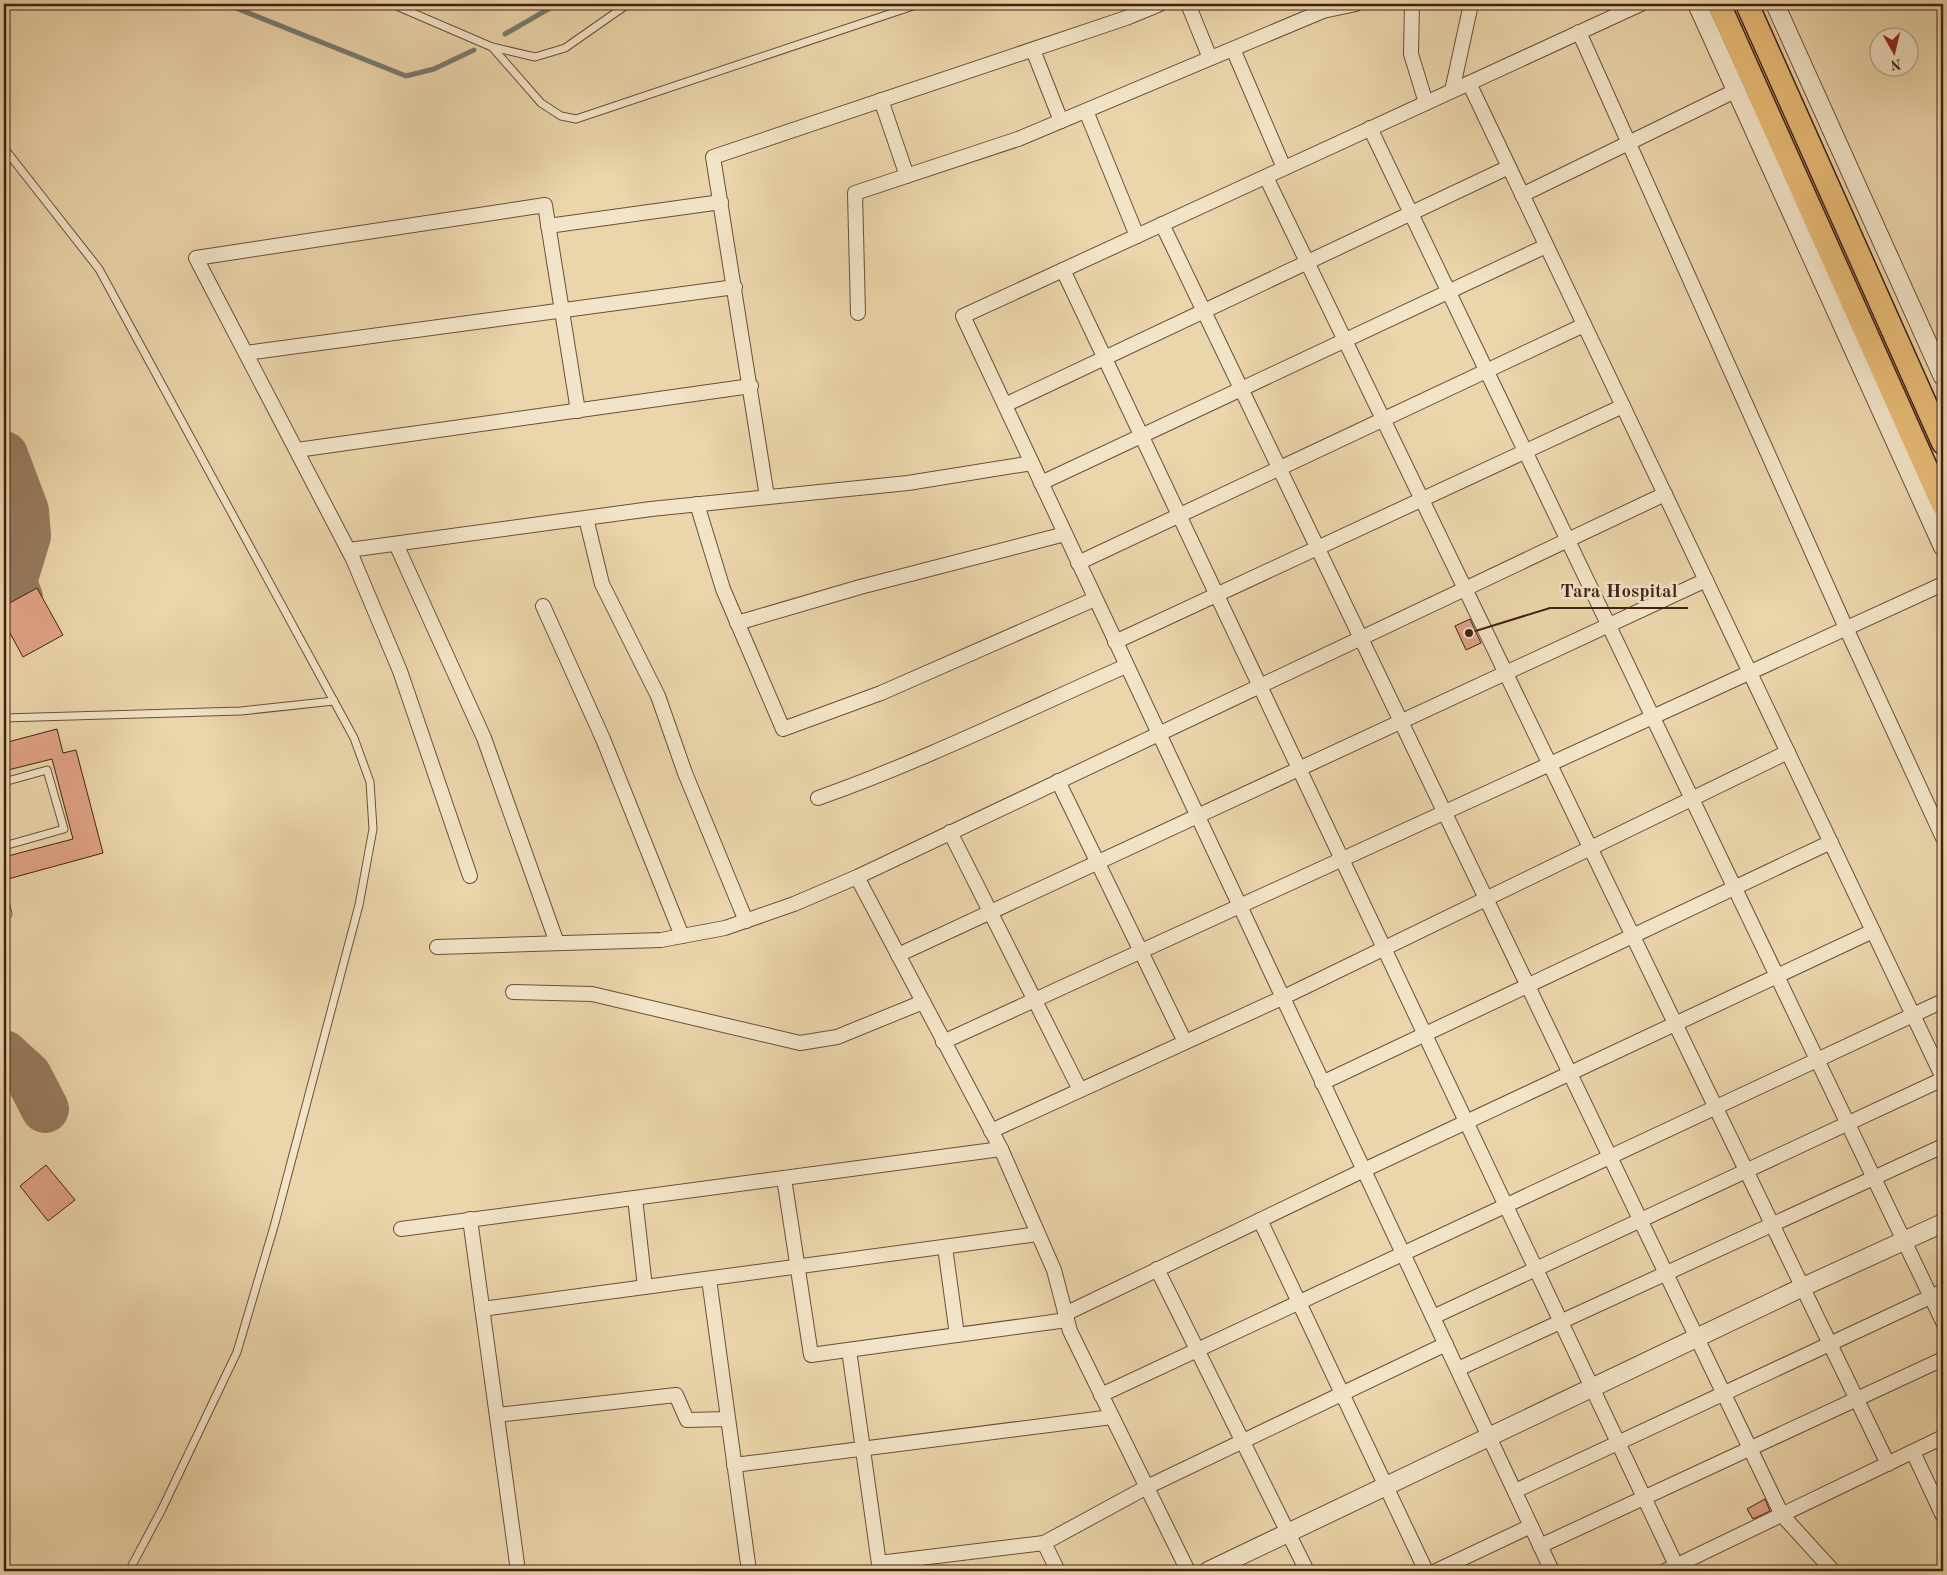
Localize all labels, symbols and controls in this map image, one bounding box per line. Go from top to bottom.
north arrow [1870,28,1920,78]
text: N [1889,56,1902,72]
callout: Tara Hospital [1550,574,1688,608]
text: Tara Hospital [1560,583,1678,602]

